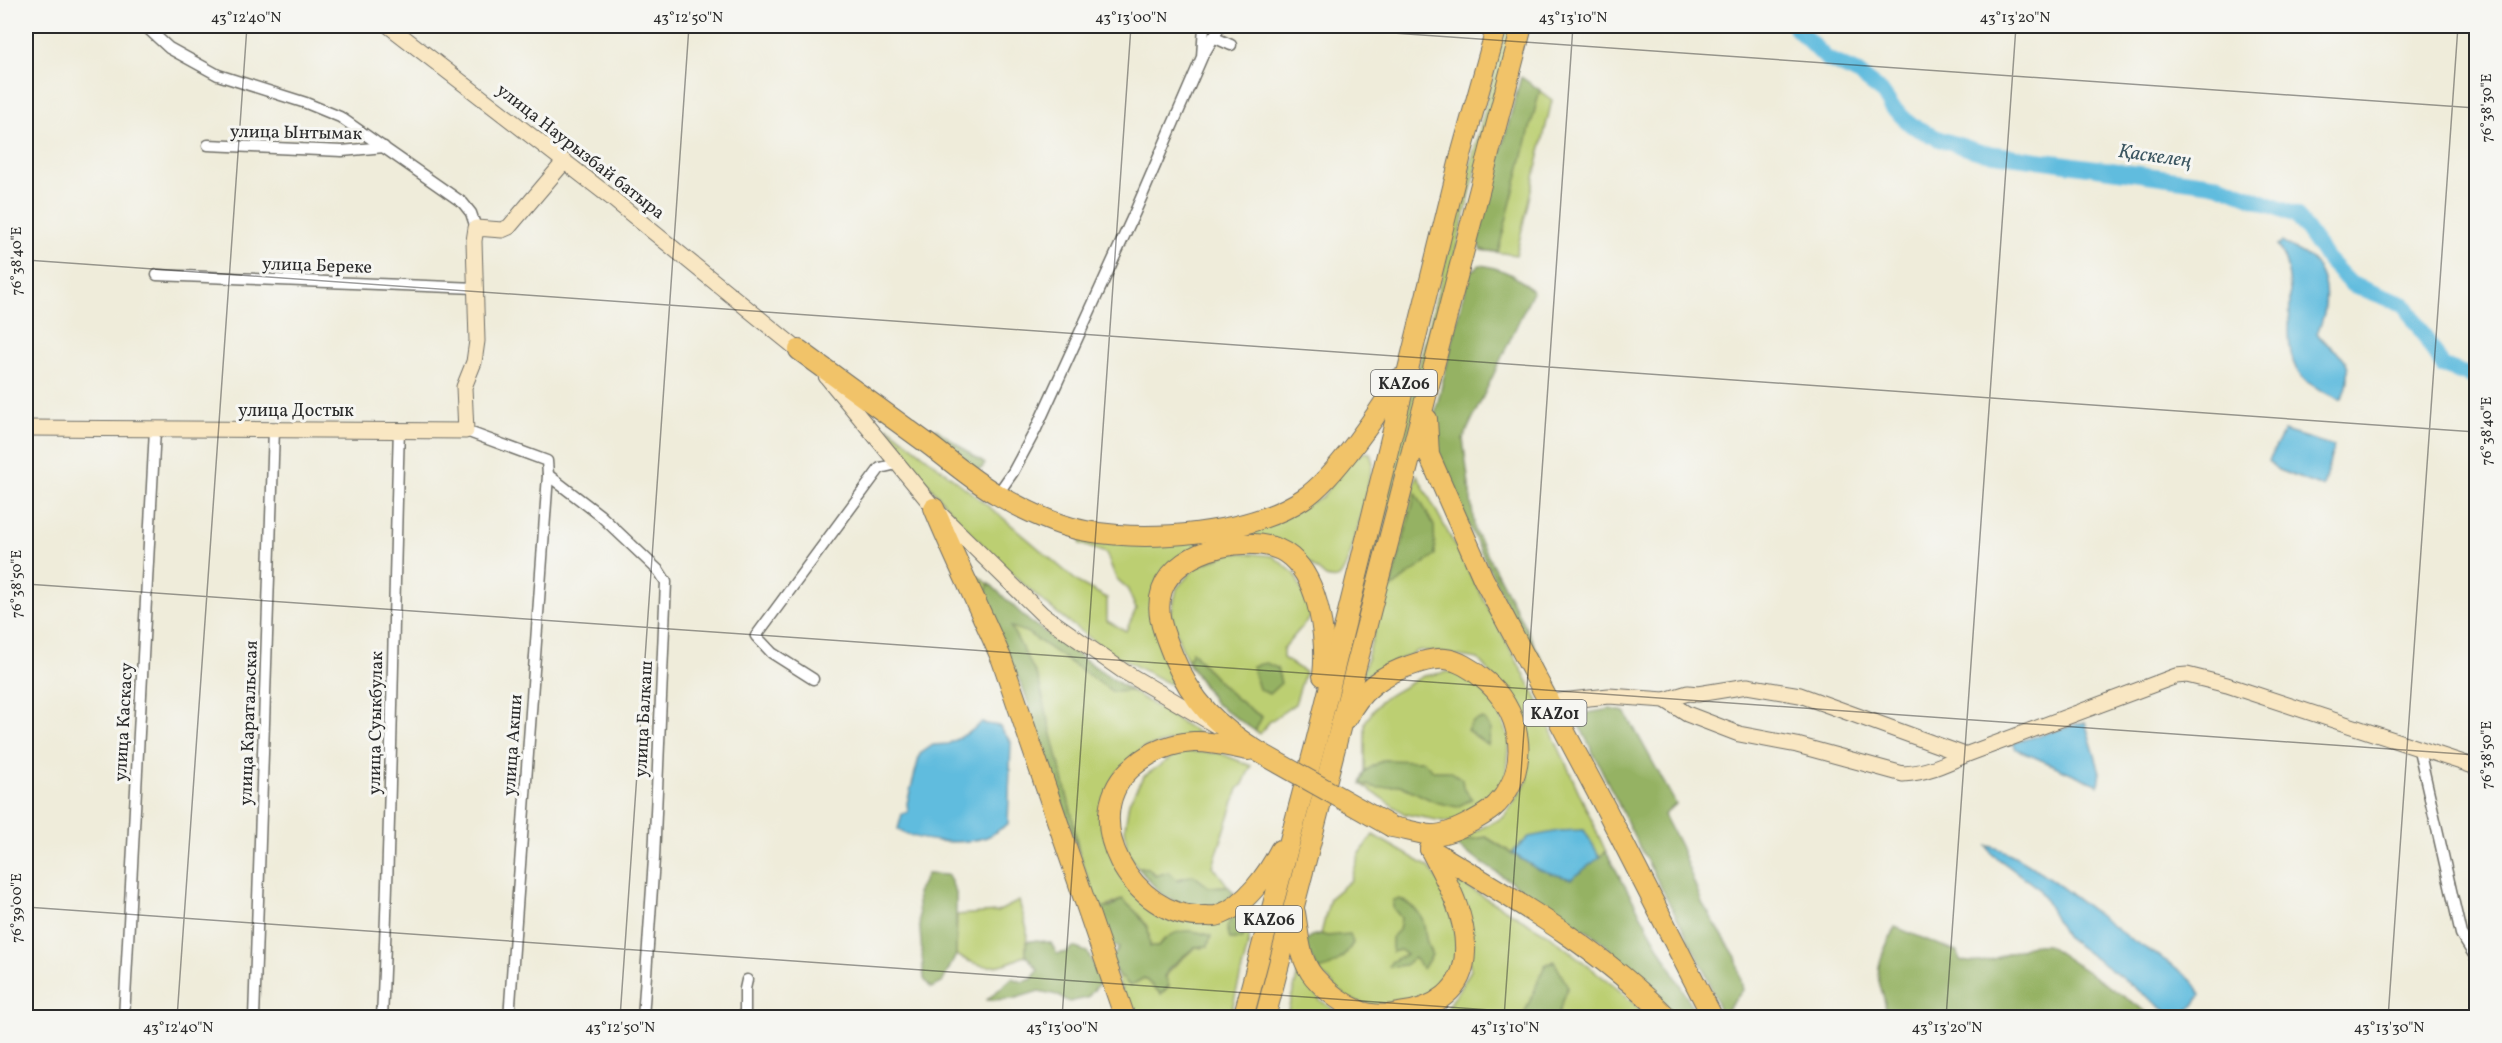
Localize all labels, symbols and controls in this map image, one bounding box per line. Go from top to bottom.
text: 43°12'40"N [211,8,281,29]
text: 43°12'50"N [653,8,723,29]
text: 43°13'00"N [1095,8,1167,29]
text: 43°13'10"N [1539,8,1607,29]
text: 43°13'20"N [1980,8,2050,29]
text: 76°38'30"E [2477,73,2498,143]
street label: улица Наурызбай батыра [491,78,670,226]
street label: улица Ынтымак [230,120,363,147]
water label: Қаскелең [2116,138,2193,176]
text: 76°38'40"E [7,226,28,296]
street label: улица Береке [262,252,372,281]
road number: KАZ06 [1371,370,1437,396]
text: 76°38'40"E [2477,396,2498,466]
street label: улица Достык [238,399,354,424]
text: 76°38'50"E [7,550,28,618]
street label: улица Каратальская [234,640,265,806]
street label: улица Суыкбулак [363,651,390,795]
street label: улица Балкаш [629,660,660,778]
street label: улица Каскасу [109,662,140,782]
street label: улица Акши [497,693,530,797]
road number: KАZ01 [1524,700,1586,726]
text: 76°38'50"E [2477,721,2498,789]
text: 76°39'00"E [7,873,28,943]
road number: KАZ06 [1236,906,1302,932]
text: 43°12'40"N [143,1018,213,1039]
text: 43°12'50"N [585,1018,655,1039]
text: 43°13'00"N [1026,1018,1098,1039]
text: 43°13'10"N [1471,1018,1539,1039]
text: 43°13'20"N [1912,1018,1982,1039]
text: 43°13'30"N [2354,1018,2424,1039]

